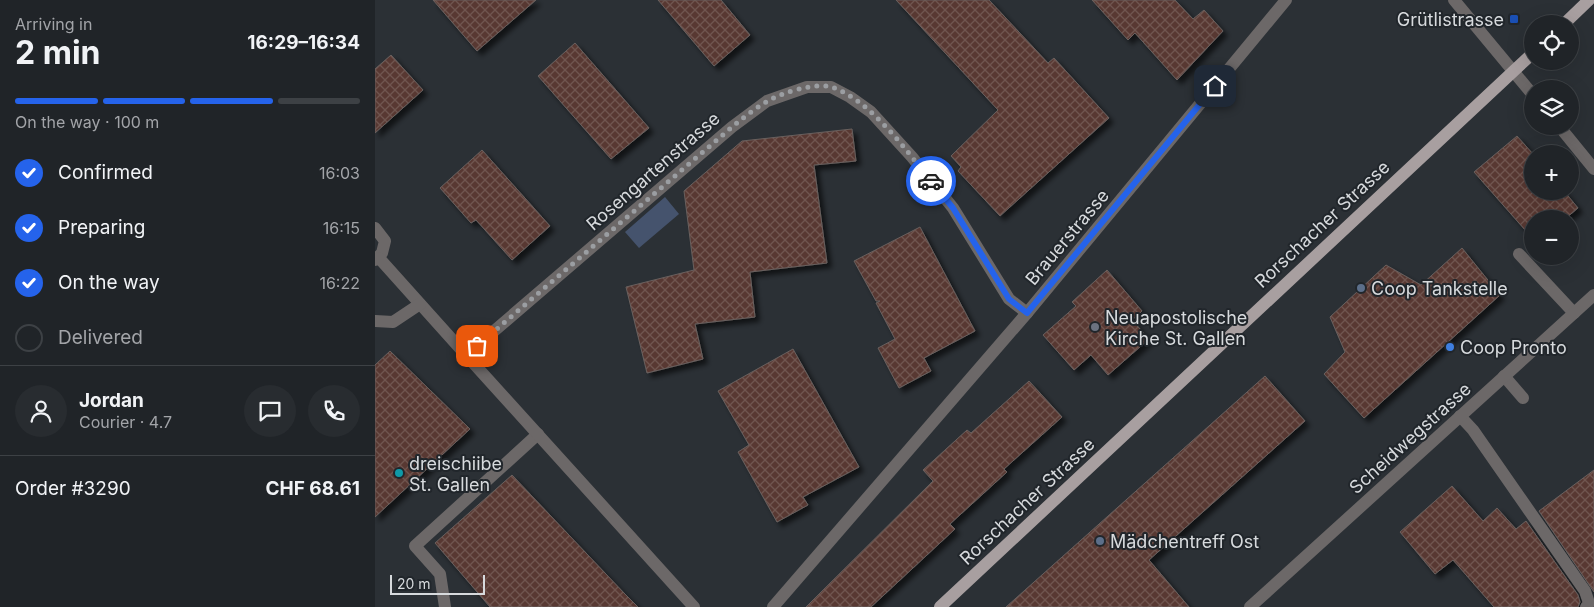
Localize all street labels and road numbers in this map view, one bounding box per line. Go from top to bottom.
street label: Rosengartenstrasse [582,107,724,235]
street label: Rorschacher Strasse [1250,156,1394,292]
street label: Brauerstrasse [1021,185,1113,289]
street label: Scheidwegstrasse [1345,378,1475,498]
street label: Rorschacher Strasse [955,433,1099,569]

